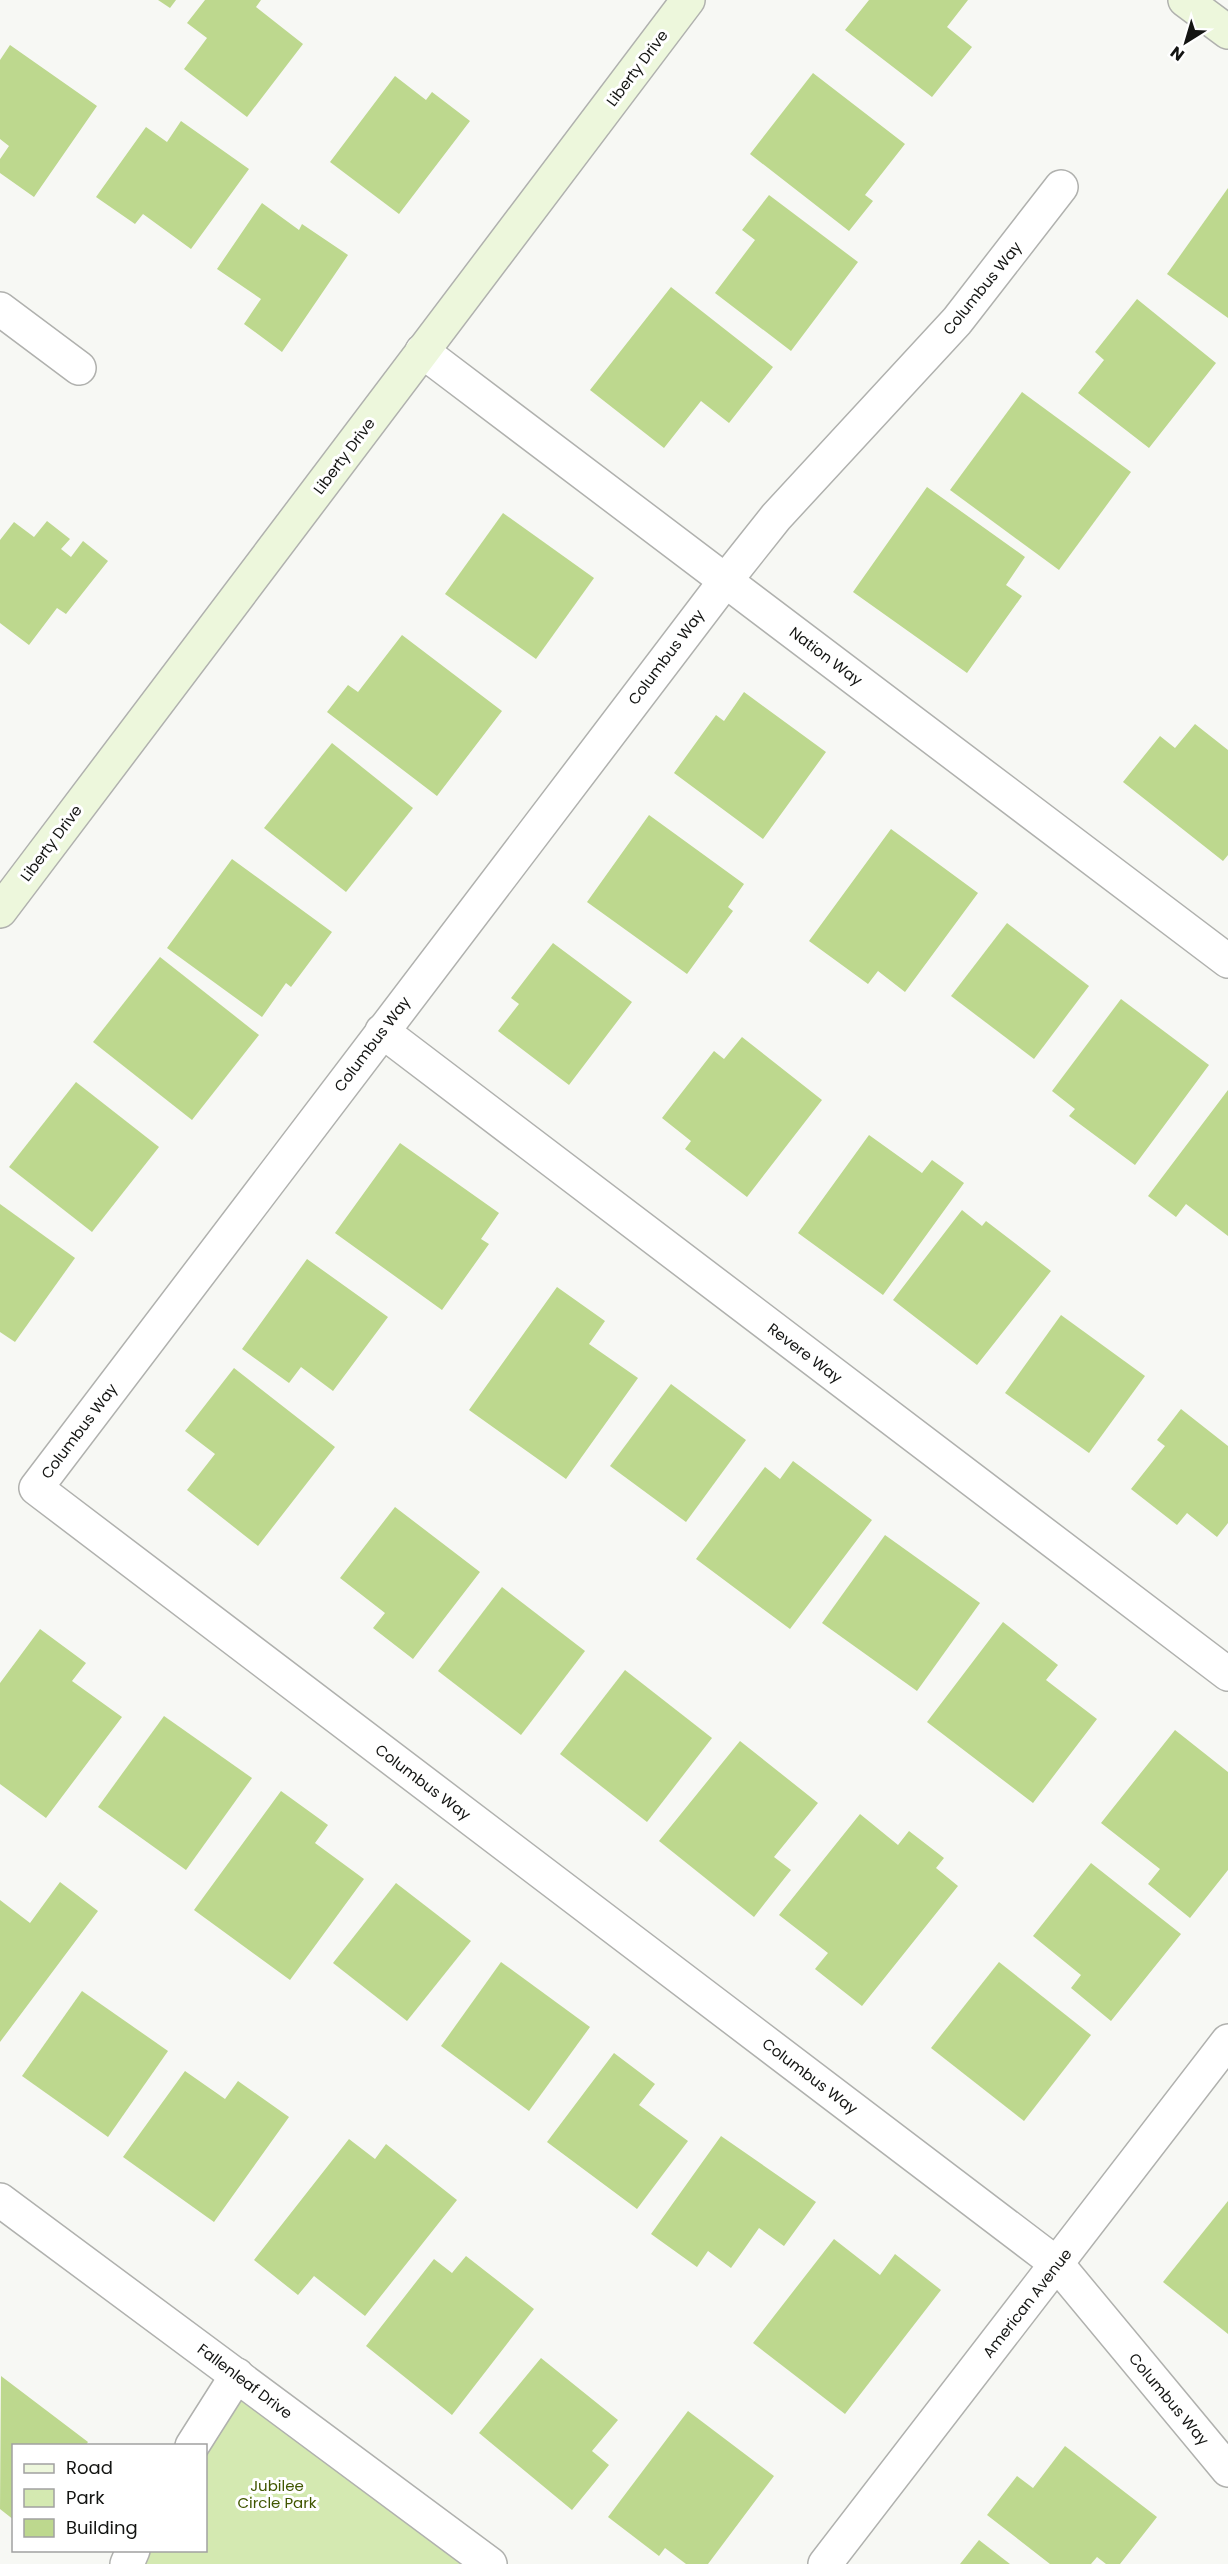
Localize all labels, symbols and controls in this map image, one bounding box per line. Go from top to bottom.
north arrow [1156,12,1216,72]
street label: Liberty Drive [601,25,673,111]
text: N [1166,41,1189,66]
street label: Columbus Way [938,236,1027,339]
street label: Liberty Drive [308,413,380,499]
street label: Columbus Way [623,604,709,709]
street label: Nation Way [785,622,867,691]
street label: Liberty Drive [15,800,87,886]
street label: Columbus Way [329,991,415,1096]
street label: Revere Way [763,1318,847,1388]
street label: Columbus Way [36,1378,122,1483]
street label: Columbus Way [371,1739,476,1825]
street label: Columbus Way [758,2033,863,2119]
street label: American Avenue [978,2244,1076,2362]
street label: Fallenleaf Drive [193,2338,297,2424]
street label: Columbus Way [1124,2348,1214,2450]
legend [12,2444,207,2552]
text: Road [66,2455,113,2480]
park label: Jubilee Circle Park [237,2475,317,2513]
text: Park [66,2485,105,2510]
text: Building [66,2515,138,2540]

